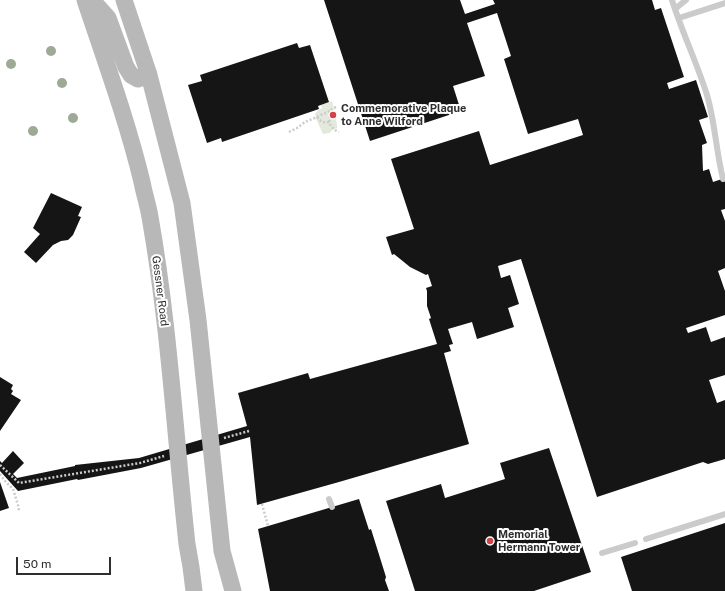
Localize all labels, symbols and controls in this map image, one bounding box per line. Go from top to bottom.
place label: Commemorative Plaque to Anne Wilford [341,102,466,128]
marker: Commemorative Plaque to Anne Wilford [328,110,338,120]
street label: Gessner Road [149,255,171,327]
place label: Memorial Hermann Tower [498,528,580,554]
marker: Memorial Hermann Tower [485,536,495,546]
scale bar [18,549,113,575]
text: 50 m [23,557,51,571]

